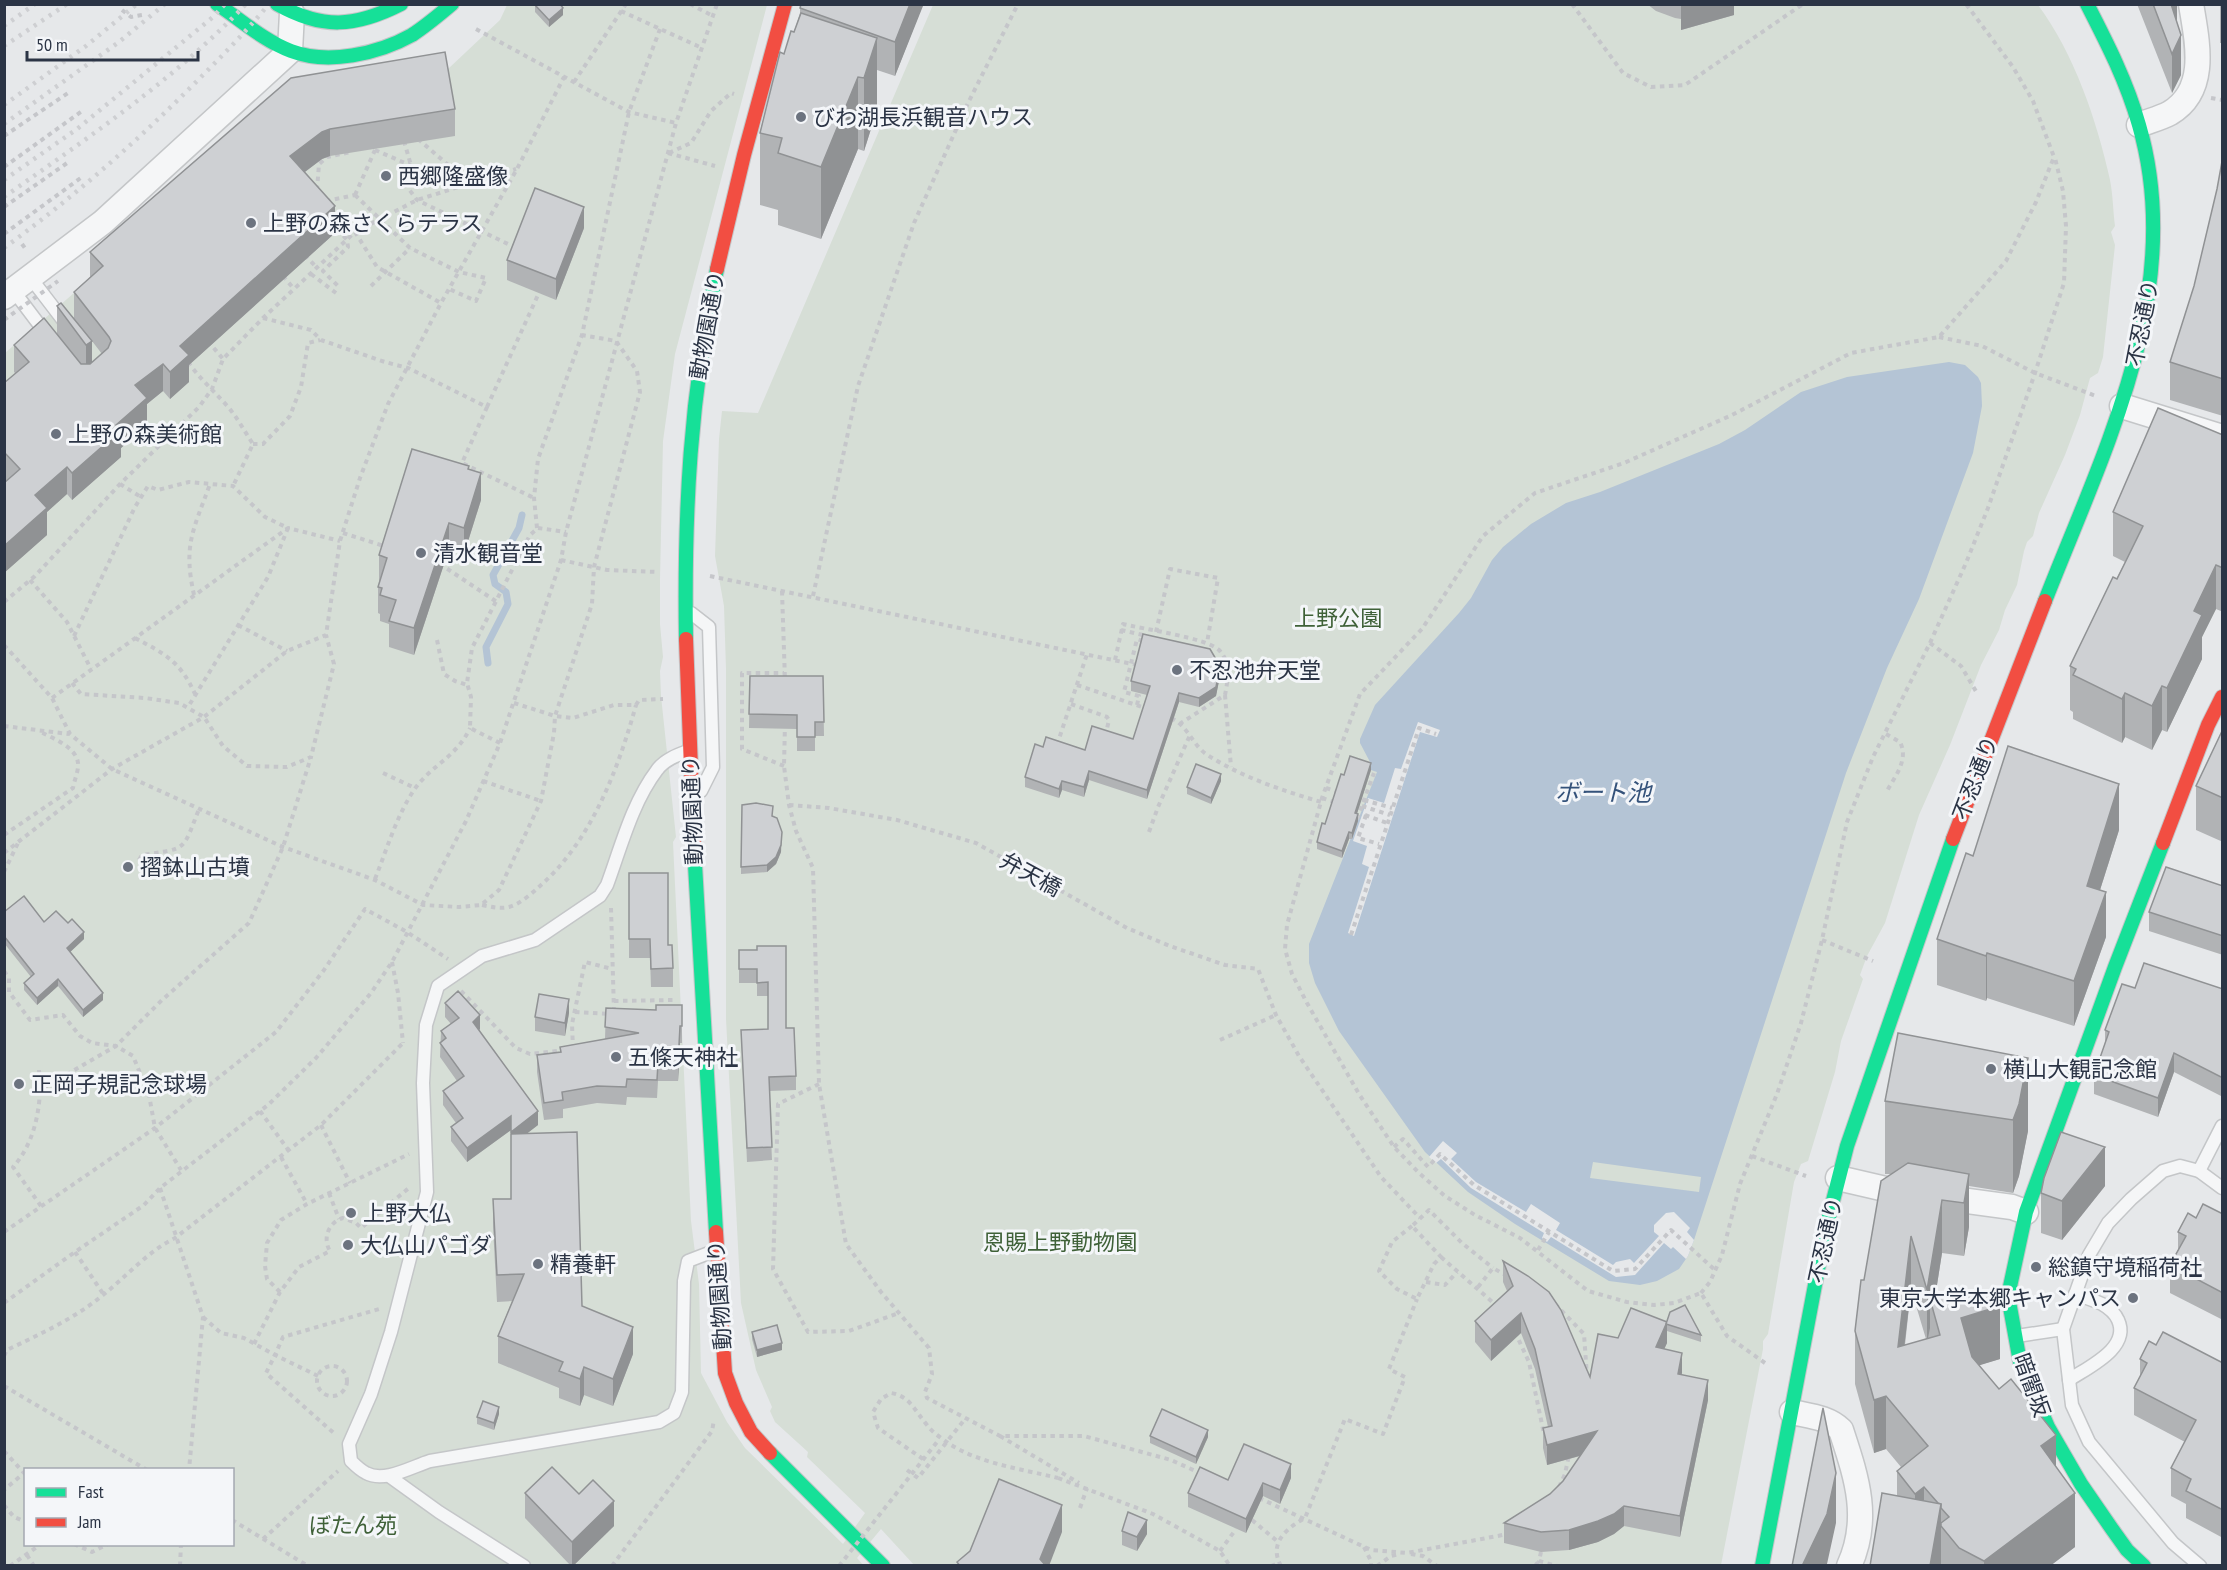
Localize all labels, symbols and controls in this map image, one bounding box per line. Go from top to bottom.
scale bar [27,24,198,62]
text: 50 m [36,33,68,56]
place label: びわ湖長浜観音ハウス [813,103,1033,131]
marker: びわ湖長浜観音ハウス [794,110,808,124]
place label: 西郷隆盛像 [398,162,508,190]
marker: 西郷隆盛像 [379,169,393,183]
place label: 上野の森さくらテラス [263,209,483,237]
marker: 上野の森さくらテラス [244,216,258,230]
street label: 動物園通り [684,268,730,382]
street label: 不忍通り [2120,277,2164,369]
place label: 上野の森美術館 [68,420,222,448]
marker: 上野の森美術館 [49,427,63,441]
place label: 清水観音堂 [433,539,543,567]
marker: 清水観音堂 [414,546,428,560]
park label: 上野公園 [1294,604,1382,632]
place label: 不忍池弁天堂 [1189,656,1321,684]
marker: 不忍池弁天堂 [1170,663,1184,677]
street label: 不忍通り [1946,732,2004,824]
street label: 動物園通り [676,755,708,865]
water label: ボート池 [1555,777,1653,808]
street label: 弁天橋 [995,846,1067,902]
place label: 摺鉢山古墳 [140,853,250,881]
marker: 摺鉢山古墳 [121,860,135,874]
place label: 五條天神社 [628,1043,738,1071]
marker: 五條天神社 [609,1050,623,1064]
place label: 横山大観記念館 [2003,1055,2157,1083]
marker: 横山大観記念館 [1984,1062,1998,1076]
place label: 正岡子規記念球場 [31,1070,207,1098]
marker: 正岡子規記念球場 [12,1077,26,1091]
street label: 不忍通り [1802,1194,1848,1286]
place label: 上野大仏 [363,1199,451,1227]
marker: 上野大仏 [344,1206,358,1220]
park label: 恩賜上野動物園 [983,1228,1137,1256]
place label: 大仏山パゴダ [360,1231,492,1259]
marker: 大仏山パゴダ [341,1238,355,1252]
street label: 動物園通り [701,1239,737,1351]
place label: 精養軒 [550,1250,616,1278]
place label: 総鎮守境稲荷社 [2048,1253,2202,1281]
marker: 精養軒 [531,1257,545,1271]
marker: 総鎮守境稲荷社 [2029,1260,2043,1274]
place label: 東京大学本郷キャンパス [1879,1284,2121,1312]
marker: 東京大学本郷キャンパス [2126,1291,2140,1305]
street label: 暗闇坂 [2008,1349,2056,1421]
legend [24,1468,234,1546]
text: Fast [78,1480,104,1503]
text: Jam [77,1510,101,1533]
park label: ぼたん苑 [309,1511,397,1539]

